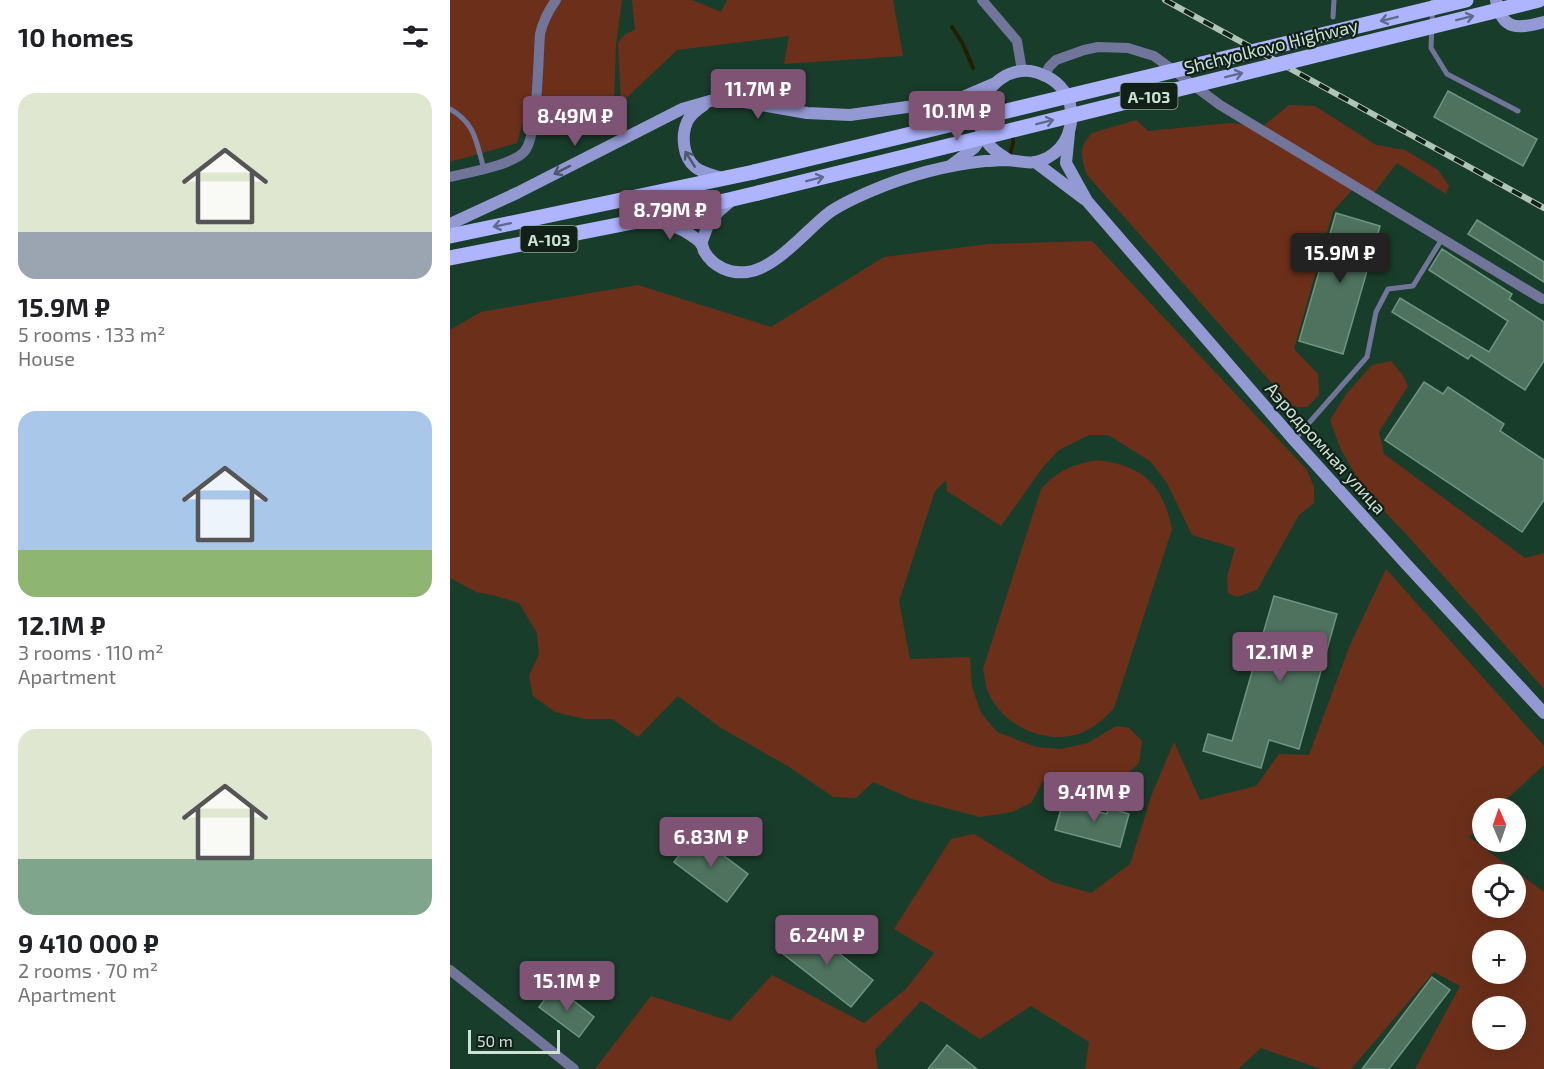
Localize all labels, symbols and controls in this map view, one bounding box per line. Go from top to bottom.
one-way arrow [1455,12,1474,24]
one-way arrow [1380,13,1399,25]
street label: Shchyolkovo Highway [1182,14,1361,78]
icon: filters [399,20,432,53]
text: 10 homes [18,21,134,52]
pin: 11.7M ₽ [703,69,813,120]
one-way arrow [1225,69,1244,81]
text: 11.7M ₽ [725,76,791,100]
road number: А-103 [1120,83,1178,109]
pin: 10.1M ₽ [902,91,1012,142]
pin: 8.49M ₽ [520,96,630,147]
text: 10.1M ₽ [923,98,991,122]
text: 8.49M ₽ [537,103,613,127]
one-way arrow [1035,116,1054,127]
icon: home [171,132,279,240]
one-way arrow [684,150,697,167]
one-way arrow [554,165,572,177]
one-way arrow [805,172,824,184]
pin: 8.79M ₽ [615,190,725,241]
text: 8.79M ₽ [633,197,707,221]
one-way arrow [493,220,513,231]
road number: А-103 [520,226,578,252]
pin: 15.9M ₽ [1285,233,1395,284]
text: 15.9M ₽ [1305,240,1375,264]
text: 15.9M ₽ [18,291,110,322]
text: 5 rooms · 133 m² [18,322,165,346]
text: House [18,346,75,370]
street label: Аэродромная улица [1261,377,1391,519]
icon: home [171,450,279,558]
text: 12.1M ₽ [18,609,106,640]
pin: 12.1M ₽ [1225,632,1335,683]
text: 12.1M ₽ [1246,639,1314,663]
text: 3 rooms · 110 m² [18,640,164,664]
text: Apartment [18,664,116,688]
icon: home [171,768,279,876]
pin: 9.41M ₽ [1039,772,1149,823]
text: 9.41M ₽ [1058,779,1130,803]
north arrow [1472,798,1526,852]
map controls [1472,798,1526,1050]
pin: 6.83M ₽ [656,817,766,868]
text: 6.83M ₽ [674,824,748,848]
button: locate [1472,864,1526,918]
pin: 6.24M ₽ [772,915,882,966]
text: 6.24M ₽ [789,922,865,946]
text: 9 410 000 ₽ [18,927,159,958]
button: + [1472,930,1526,984]
text: 2 rooms · 70 m² [18,958,158,982]
pin: 15.1M ₽ [512,961,622,1012]
text: 15.1M ₽ [534,968,600,992]
text: Apartment [18,982,116,1006]
button: − [1472,996,1526,1050]
scale bar [468,1027,560,1054]
text: 50 m [477,1031,513,1050]

